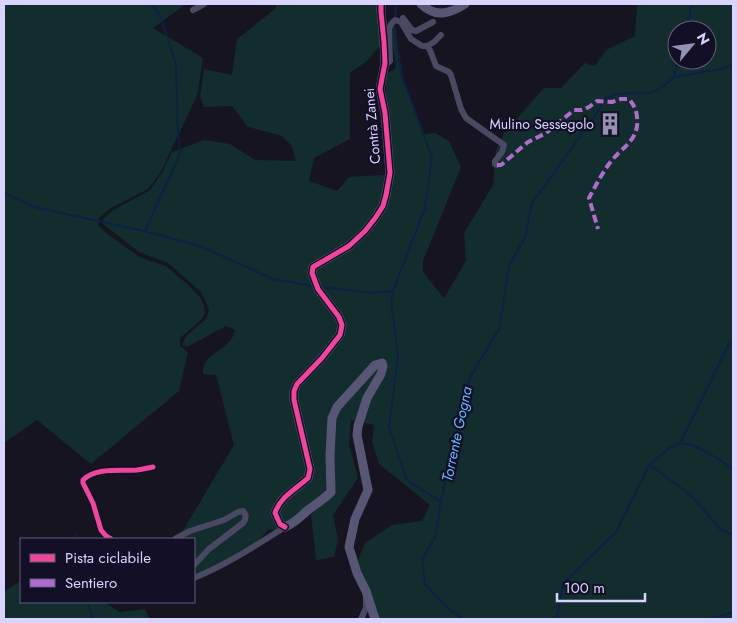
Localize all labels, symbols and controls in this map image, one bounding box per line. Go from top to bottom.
north arrow [667,20,717,70]
text: N [692,29,715,48]
street label: Contrà Zanei [359,87,385,165]
building icon: Mulino Sessegolo [597,111,623,137]
place label: Mulino Sessegolo [489,114,594,134]
water label: Torrente Gogna [436,384,478,484]
legend [20,538,195,603]
text: Pista ciclabile [65,547,151,569]
scale bar [557,570,644,602]
text: Sentiero [65,572,117,594]
text: 100 m [564,577,605,599]

